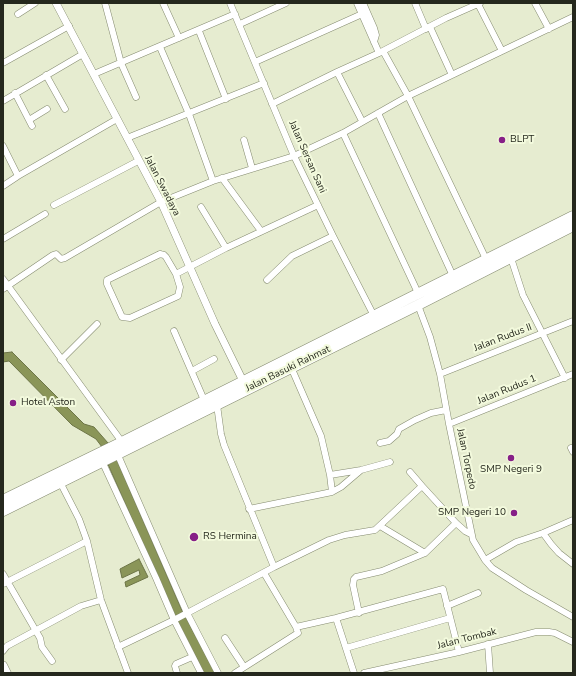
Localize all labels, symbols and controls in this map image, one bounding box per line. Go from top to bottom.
street label: Jalan Sersan Sani [286,119,328,195]
place label: BLPT [510,134,534,146]
marker: BLPT [497,135,507,145]
street label: Jalan Swadaya [142,154,182,218]
street label: Jalan Rudus II [472,321,534,355]
street label: Jalan Basuki Rahmat [244,343,332,395]
street label: Jalan Rudus 1 [476,373,538,407]
place label: Hotel Aston [21,397,75,409]
marker: Hotel Aston [8,398,18,408]
street label: Jalan Torpedo [454,427,478,491]
marker: SMP Negeri 9 [506,453,516,463]
place label: SMP Negeri 9 [480,464,542,476]
place label: SMP Negeri 10 [438,507,506,519]
marker: SMP Negeri 10 [509,508,519,518]
marker: RS Hermina [188,531,200,543]
place label: RS Hermina [203,531,257,543]
street label: Jalan Tombak [436,626,498,652]

